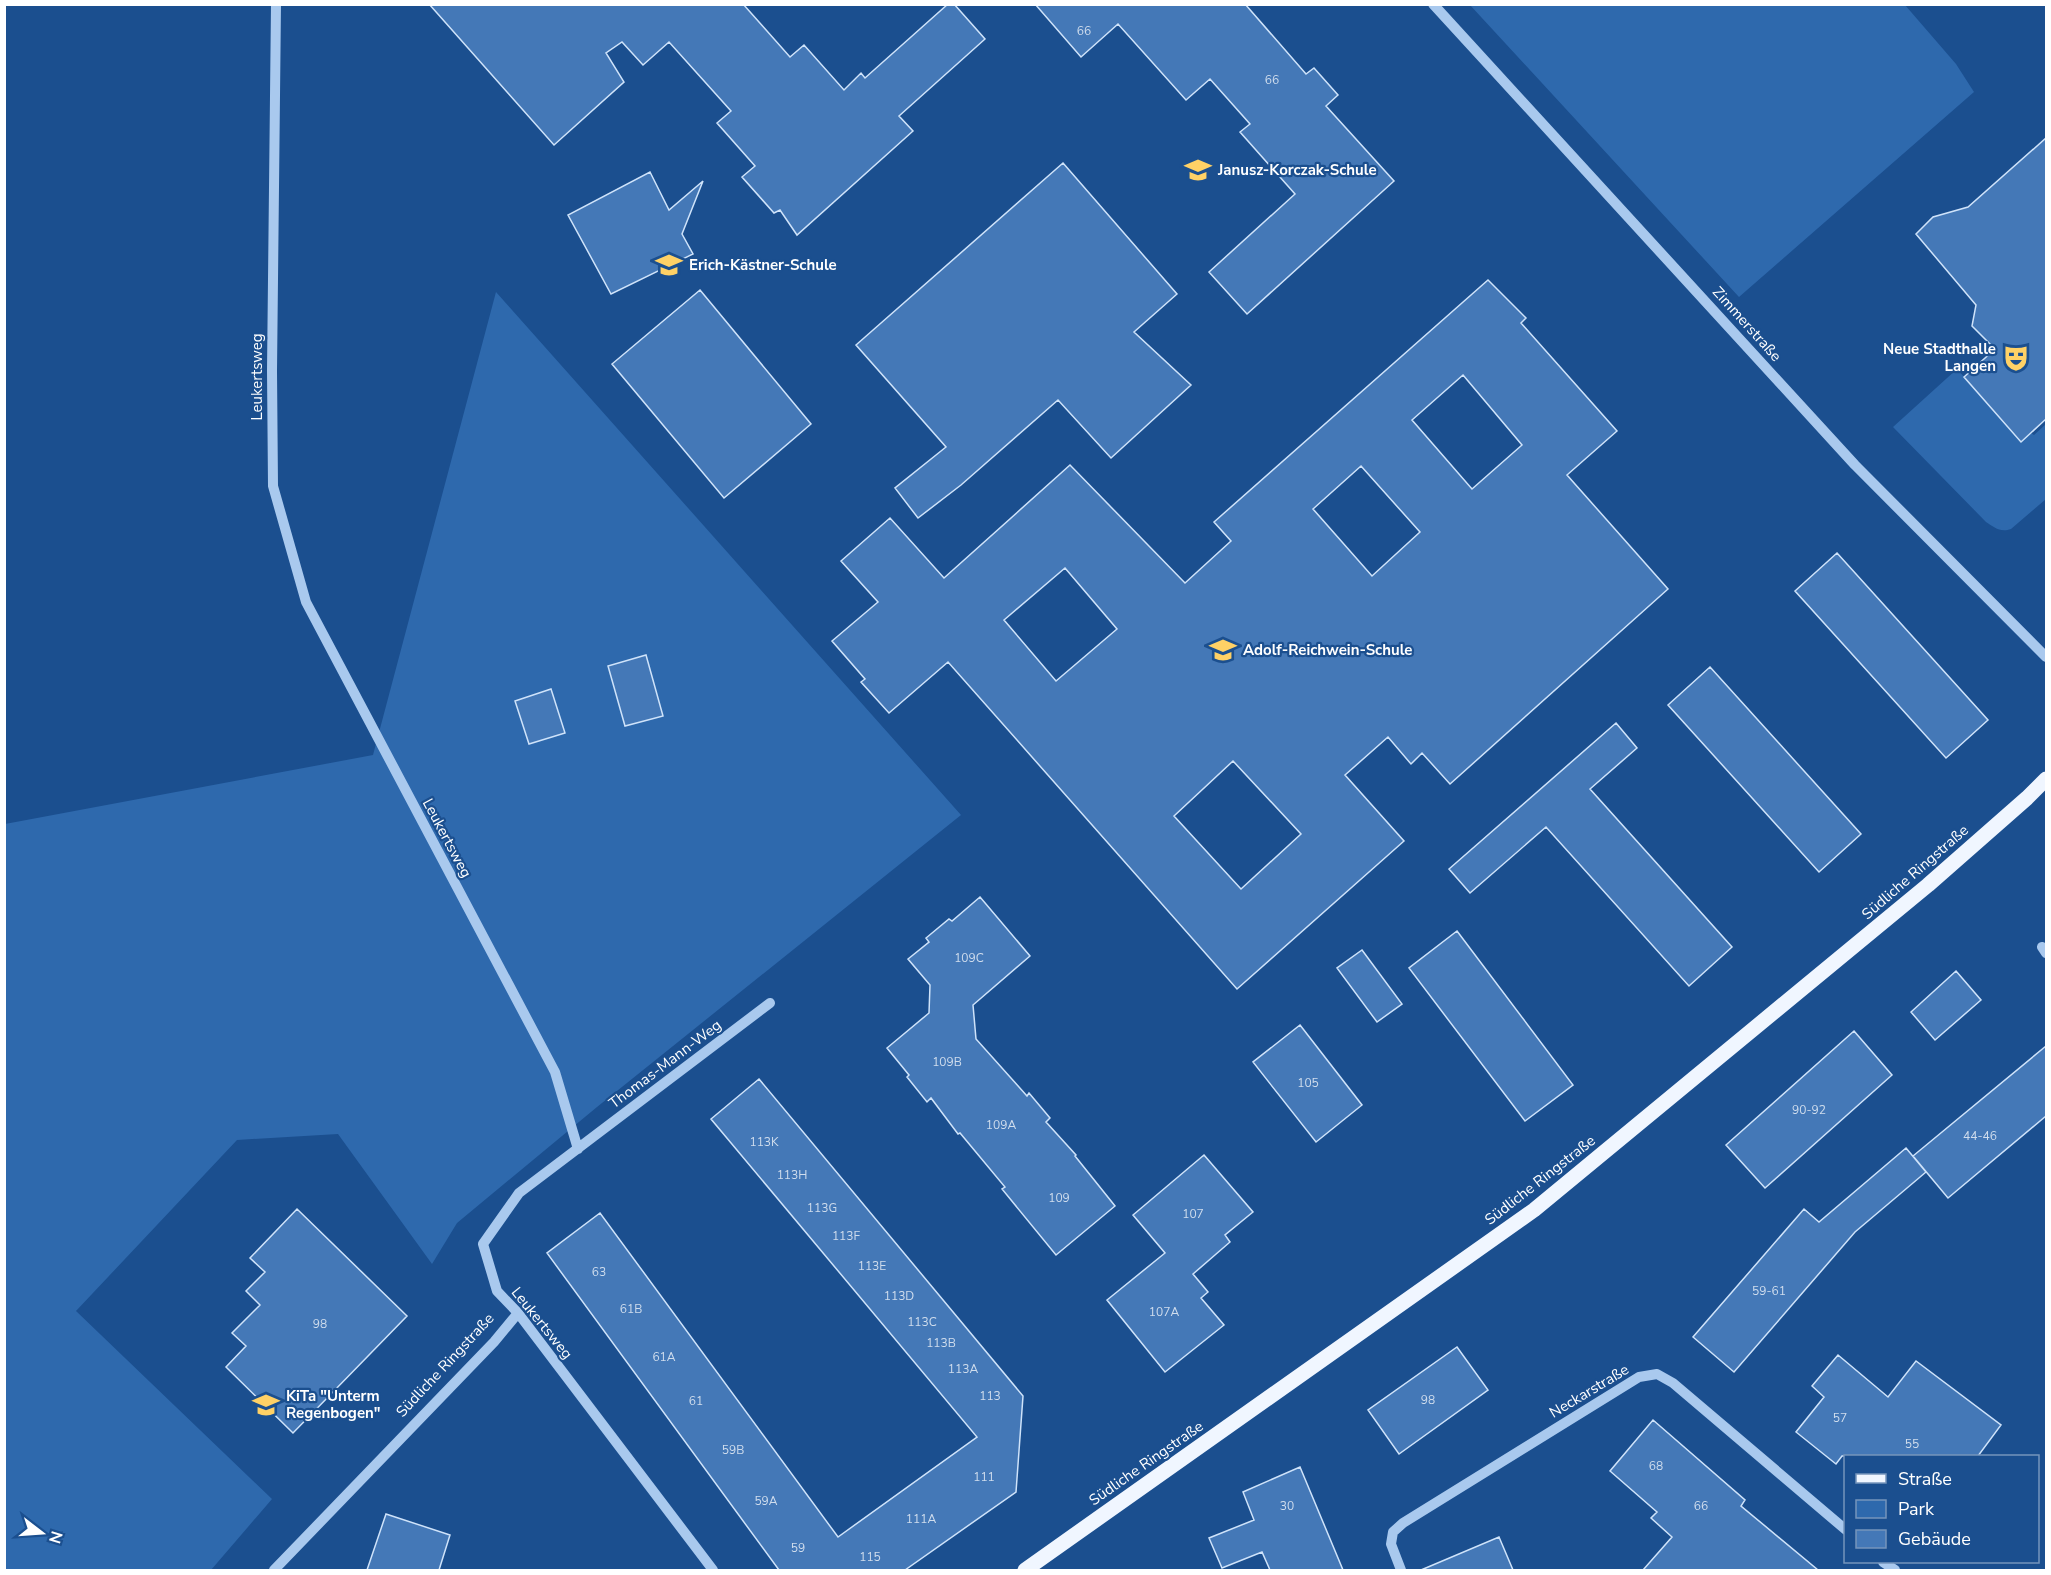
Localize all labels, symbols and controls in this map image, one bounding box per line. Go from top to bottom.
house number: 66 [1077,23,1091,39]
house number: 66 [1265,72,1279,88]
school or university icon: Janusz-Korczak-Schule [1183,155,1213,185]
place label: Janusz-Korczak-Schule [1217,160,1377,180]
school or university icon: Erich-Kästner-Schule [654,250,684,280]
place label: Erich-Kästner-Schule [689,255,837,275]
street label: Zimmerstraße [1708,282,1786,366]
street label: Leukertsweg [247,333,267,421]
place label: Neue Stadthalle Langen [1883,339,1996,376]
theatre icon: Neue Stadthalle Langen [2001,343,2031,373]
school or university icon: Adolf-Reichwein-Schule [1208,635,1238,665]
place label: Adolf-Reichwein-Schule [1243,640,1412,660]
street label: Leukertsweg [418,795,476,881]
street label: Südliche Ringstraße [1857,820,1973,924]
house number: 109C [954,950,984,966]
street label: Thomas-Mann-Weg [605,1015,725,1113]
house number: 109B [932,1054,962,1070]
house number: 105 [1297,1075,1319,1091]
house number: 90-92 [1792,1102,1826,1118]
house number: 109A [986,1117,1016,1133]
house number: 44-46 [1963,1128,1997,1144]
street label: Südliche Ringstraße [1481,1130,1599,1230]
house number: 113K [749,1134,779,1150]
house number: 113H [777,1167,807,1183]
house number: 109 [1048,1190,1070,1206]
house number: 113G [807,1200,837,1216]
house number: 107 [1182,1206,1204,1222]
house number: 113F [832,1228,861,1244]
house number: 113E [858,1258,886,1274]
house number: 63 [592,1264,606,1280]
street label: Leukertsweg [507,1283,577,1363]
house number: 59-61 [1752,1283,1786,1299]
house number: 113D [884,1288,914,1304]
house number: 61B [620,1301,642,1317]
house number: 107A [1149,1304,1179,1320]
street label: Südliche Ringstraße [392,1309,498,1421]
house number: 113C [907,1314,937,1330]
house number: 98 [313,1316,327,1332]
house number: 113B [926,1335,956,1351]
house number: 61A [652,1349,676,1365]
street label: Neckarstraße [1545,1359,1633,1423]
house number: 113A [948,1361,978,1377]
place label: KiTa "Unterm Regenbogen" [286,1386,381,1423]
house number: 113 [979,1388,1001,1404]
school or university icon: KiTa "Unterm Regenbogen" [251,1390,281,1420]
house number: 98 [1421,1392,1435,1408]
house number: 61 [689,1393,703,1409]
house number: 57 [1833,1410,1847,1426]
street label: Südliche Ringstraße [1085,1416,1207,1510]
house number: 55 [1905,1436,1919,1452]
house number: 59B [722,1442,744,1458]
legend [1844,1455,2039,1563]
house number: 68 [1649,1458,1663,1474]
text: Straße [1898,1467,1952,1491]
house number: 111 [973,1469,995,1485]
house number: 59A [754,1493,778,1509]
text: Park [1898,1497,1935,1521]
house number: 30 [1280,1498,1294,1514]
house number: 66 [1694,1498,1708,1514]
north arrow [12,1503,72,1563]
house number: 111A [906,1511,936,1527]
text: Gebäude [1898,1527,1971,1551]
text: N [43,1528,68,1546]
house number: 59 [791,1540,805,1556]
house number: 115 [859,1549,881,1565]

